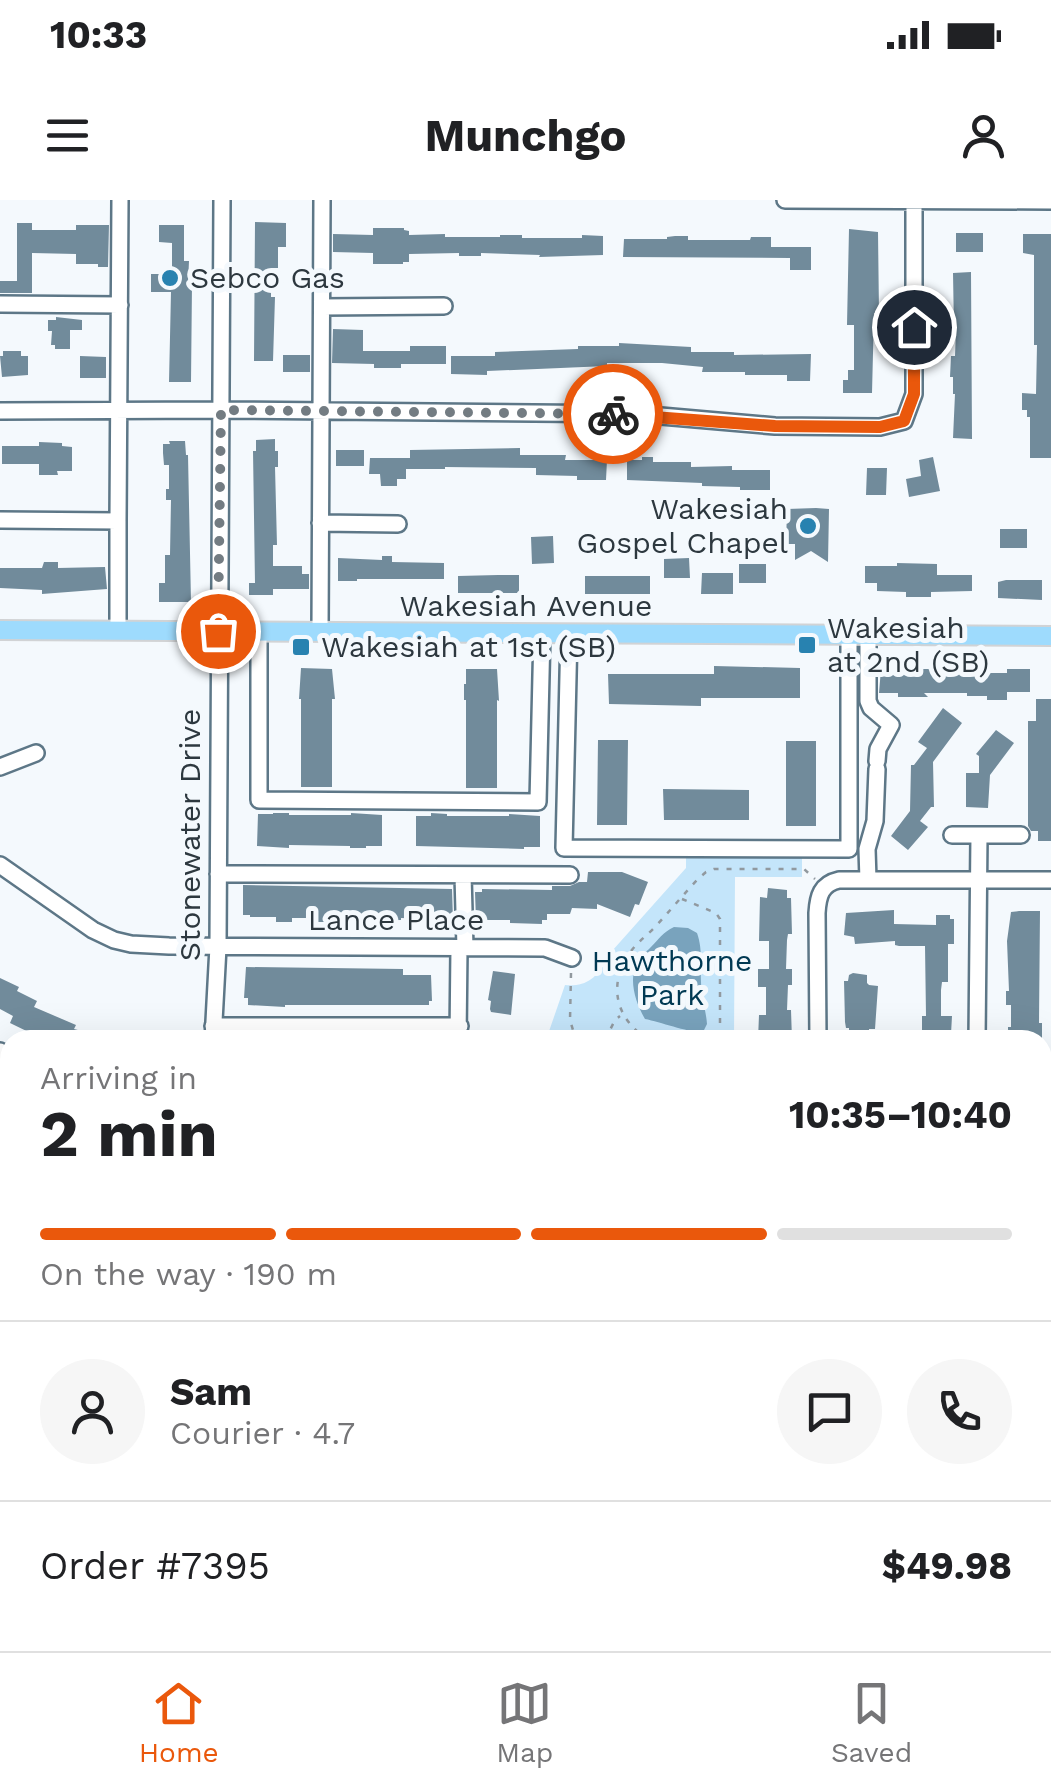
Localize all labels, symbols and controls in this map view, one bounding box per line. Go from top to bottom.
text: 10:33 [50,13,147,57]
icon: menu [40,108,95,163]
icon: person [956,108,1011,163]
text: Munchgo [424,109,627,162]
place label: Sebco Gas [190,260,345,295]
marker: Sebco Gas [159,267,181,289]
pin [872,285,957,370]
icon: home [887,300,942,355]
courier [563,364,663,464]
icon: bike [586,387,641,442]
place label: Wakesiah Gospel Chapel [577,491,788,560]
marker: Wakesiah Gospel Chapel [797,515,819,537]
street label: Wakesiah Avenue [400,588,652,623]
pin [176,589,261,674]
icon: bag [191,604,246,659]
place label: Wakesiah at 2nd (SB) [827,610,989,679]
place label: Wakesiah at 1st (SB) [321,629,616,664]
marker: Wakesiah at 2nd (SB) [796,634,818,656]
marker: Wakesiah at 1st (SB) [290,636,312,658]
street label: Stonewater Drive [172,709,207,961]
street label: Lance Place [308,902,484,937]
park label: Hawthorne Park [592,943,752,1012]
text: Arriving in [40,1059,197,1097]
text: 10:35–10:40 [789,1093,1012,1137]
text: 2 min [40,1096,218,1172]
text: On the way · 190 m [40,1255,337,1293]
button: person [40,1359,145,1464]
button: chat [777,1359,882,1464]
button: phone [907,1359,1012,1464]
text: Sam [170,1370,252,1414]
text: Courier · 4.7 [170,1414,355,1452]
text: Order #7395 [40,1544,270,1588]
text: $49.98 [882,1544,1012,1588]
tab: Home [139,1676,219,1769]
tab: Map [496,1676,553,1769]
tab: Saved [831,1676,912,1769]

